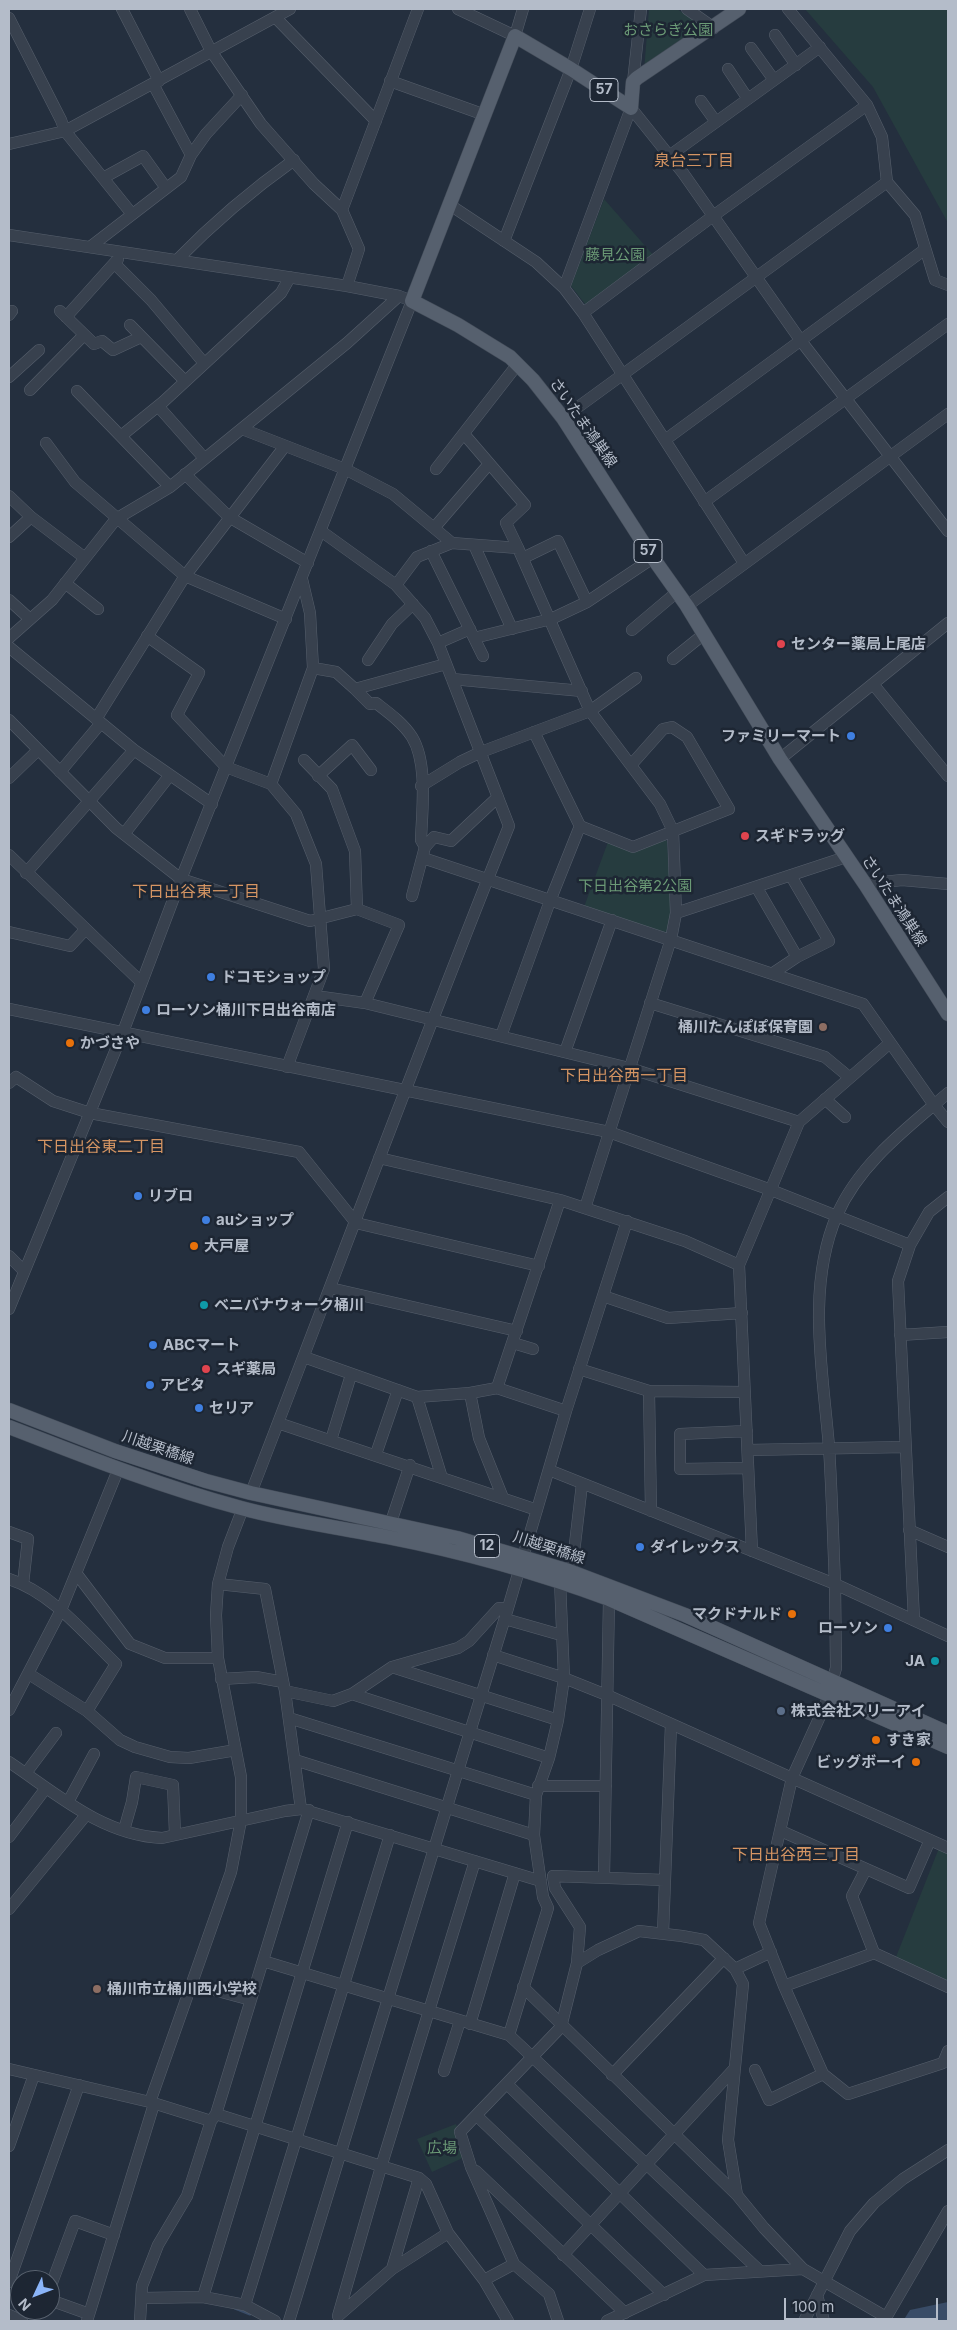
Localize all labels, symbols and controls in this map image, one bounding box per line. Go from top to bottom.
park label: おさらぎ公園 [623,21,713,39]
road number: 57 [590,78,618,102]
district label: 泉台三丁目 [654,151,734,171]
park label: 藤見公園 [585,246,645,264]
street label: さいたま鴻巣線 [546,375,620,471]
road number: 57 [634,540,662,562]
place label: センター薬局上尾店 [791,635,926,653]
marker: センター薬局上尾店 [775,638,787,650]
place label: ファミリーマート [721,727,841,745]
marker: ファミリーマート [845,730,857,742]
place label: スギドラッグ [755,827,845,845]
marker: スギドラッグ [739,830,751,842]
street label: さいたま鴻巣線 [858,852,930,950]
park label: 下日出谷第2公園 [578,877,692,895]
district label: 下日出谷東一丁目 [132,882,260,902]
place label: ドコモショップ [221,968,326,986]
marker: ドコモショップ [205,971,217,983]
place label: ローソン桶川下日出谷南店 [156,1001,336,1019]
marker: ローソン桶川下日出谷南店 [140,1004,152,1016]
place label: 桶川たんぽぽ保育園 [678,1018,813,1036]
marker: 桶川たんぽぽ保育園 [817,1021,829,1033]
place label: かづさや [80,1034,140,1052]
marker: かづさや [64,1037,76,1049]
district label: 下日出谷西一丁目 [560,1066,688,1086]
district label: 下日出谷東二丁目 [37,1137,165,1157]
place label: リブロ [148,1187,193,1205]
marker: リブロ [132,1190,144,1202]
place label: auショップ [216,1211,294,1229]
marker: auショップ [200,1214,212,1226]
place label: 大戸屋 [204,1237,249,1255]
marker: 大戸屋 [188,1240,200,1252]
place label: ベニバナウォーク桶川 [214,1296,364,1314]
marker: ベニバナウォーク桶川 [198,1299,210,1311]
place label: ABCマート [163,1336,240,1354]
marker: ABCマート [147,1339,159,1351]
place label: スギ薬局 [216,1360,276,1378]
marker: スギ薬局 [200,1363,212,1375]
place label: アピタ [160,1376,205,1394]
marker: アピタ [144,1379,156,1391]
place label: セリア [209,1399,254,1417]
marker: セリア [193,1402,205,1414]
street label: 川越栗橋線 [120,1427,196,1469]
street label: 川越栗橋線 [511,1528,587,1568]
road number: 12 [474,1534,500,1558]
place label: ダイレックス [650,1538,740,1556]
marker: ダイレックス [634,1541,646,1553]
place label: マクドナルド [692,1605,782,1623]
marker: マクドナルド [786,1608,798,1620]
place label: ローソン [818,1619,878,1637]
marker: ローソン [882,1622,894,1634]
place label: JA [905,1652,925,1670]
marker: JA [929,1655,941,1667]
place label: 株式会社スリーアイ [791,1702,926,1720]
marker: 株式会社スリーアイ [775,1705,787,1717]
place label: すき家 [886,1731,931,1749]
marker: すき家 [870,1734,882,1746]
place label: ビッグボーイ [816,1753,906,1771]
marker: ビッグボーイ [910,1756,922,1768]
district label: 下日出谷西三丁目 [732,1845,860,1865]
place label: 桶川市立桶川西小学校 [107,1980,257,1998]
marker: 桶川市立桶川西小学校 [91,1983,103,1995]
park label: 広場 [427,2139,457,2157]
north arrow [10,2270,60,2320]
scale bar [787,2288,941,2320]
text: N [15,2295,34,2315]
text: 100 m [792,2297,834,2316]

